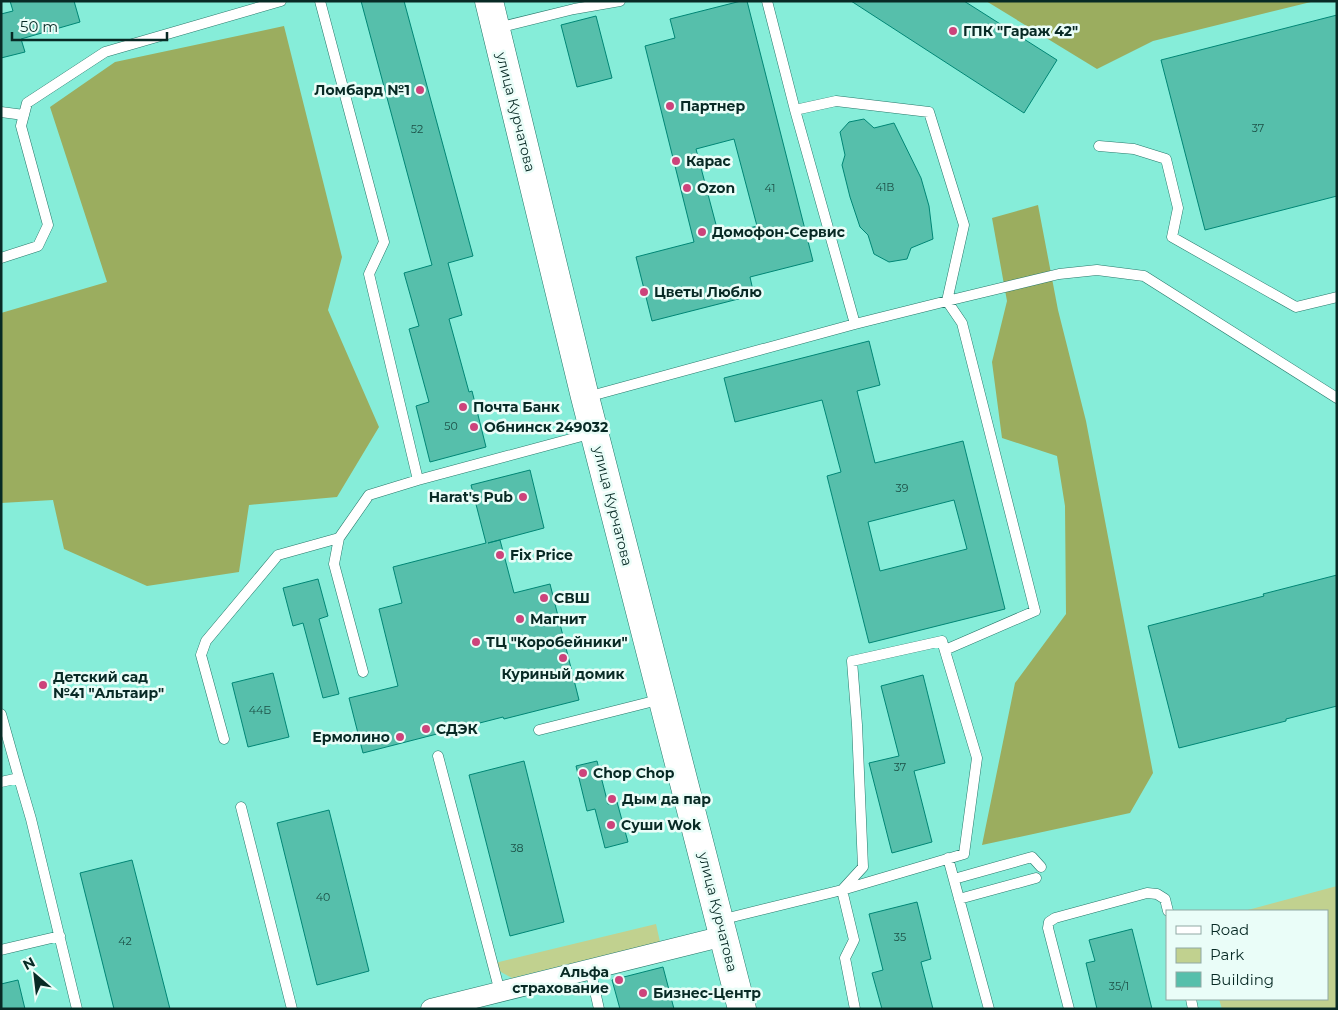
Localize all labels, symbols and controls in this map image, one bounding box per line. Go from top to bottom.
scale bar [12,10,168,42]
text: 50 m [20,17,58,36]
place label: ГПК "Гараж 42" [963,22,1078,40]
marker: ГПК "Гараж 42" [947,25,959,37]
street label: улица Курчатова [492,49,540,174]
place label: Ломбард №1 [314,81,410,99]
marker: Ломбард №1 [414,84,426,96]
place label: Партнер [680,97,745,115]
marker: Партнер [664,100,676,112]
house number: 37 [1252,121,1264,135]
house number: 52 [411,122,423,136]
place label: Карас [686,152,732,170]
marker: Карас [670,155,682,167]
place label: Ozon [697,179,735,197]
house number: 41В [875,180,895,194]
house number: 41 [765,181,775,195]
marker: Ozon [681,182,693,194]
place label: Домофон-Сервис [712,223,846,241]
marker: Домофон-Сервис [696,226,708,238]
place label: Цветы Люблю [654,283,762,301]
marker: Цветы Люблю [638,286,650,298]
place label: Почта Банк [473,398,560,416]
marker: Почта Банк [457,401,469,413]
place label: Обнинск 249032 [484,418,608,436]
house number: 50 [444,419,458,433]
marker: Обнинск 249032 [468,421,480,433]
street label: улица Курчатова [589,443,637,568]
house number: 39 [896,481,909,495]
place label: Harat's Pub [429,488,513,506]
marker: Harat's Pub [517,491,529,503]
place label: Fix Price [510,546,573,564]
marker: Fix Price [494,549,506,561]
place label: СВШ [554,589,590,607]
marker: СВШ [538,592,550,604]
place label: Магнит [530,610,587,628]
marker: Магнит [514,613,526,625]
place label: ТЦ "Коробейники" [486,633,628,651]
marker: ТЦ "Коробейники" [470,636,482,648]
marker: Куриный домик [557,652,569,664]
place label: Куриный домик [501,665,625,683]
place label: Детский сад №41 "Альтаир" [53,668,164,702]
marker: Детский сад №41 "Альтаир" [37,679,49,691]
house number: 44Б [249,703,271,717]
place label: СДЭК [436,720,479,738]
marker: СДЭК [420,723,432,735]
place label: Ермолино [312,728,390,746]
marker: Ермолино [394,731,406,743]
house number: 37 [894,760,906,774]
place label: Chop Chop [593,764,675,782]
marker: Chop Chop [577,767,589,779]
place label: Дым да пар [622,790,711,808]
marker: Дым да пар [606,793,618,805]
place label: Суши Wok [621,816,702,834]
marker: Суши Wok [605,819,617,831]
house number: 38 [510,841,524,855]
street label: улица Курчатова [694,849,742,974]
house number: 40 [316,890,330,904]
legend [1166,910,1328,1000]
text: Road [1210,920,1249,939]
house number: 35 [894,930,906,944]
house number: 42 [118,934,132,948]
text: Park [1210,945,1244,964]
north arrow [10,950,60,1000]
text: N [20,953,38,974]
place label: Альфа страхование [512,963,609,997]
text: Building [1210,970,1274,989]
marker: Альфа страхование [613,974,625,986]
house number: 35/1 [1109,979,1129,993]
place label: Бизнес-Центр [653,984,761,1002]
marker: Бизнес-Центр [637,987,649,999]

